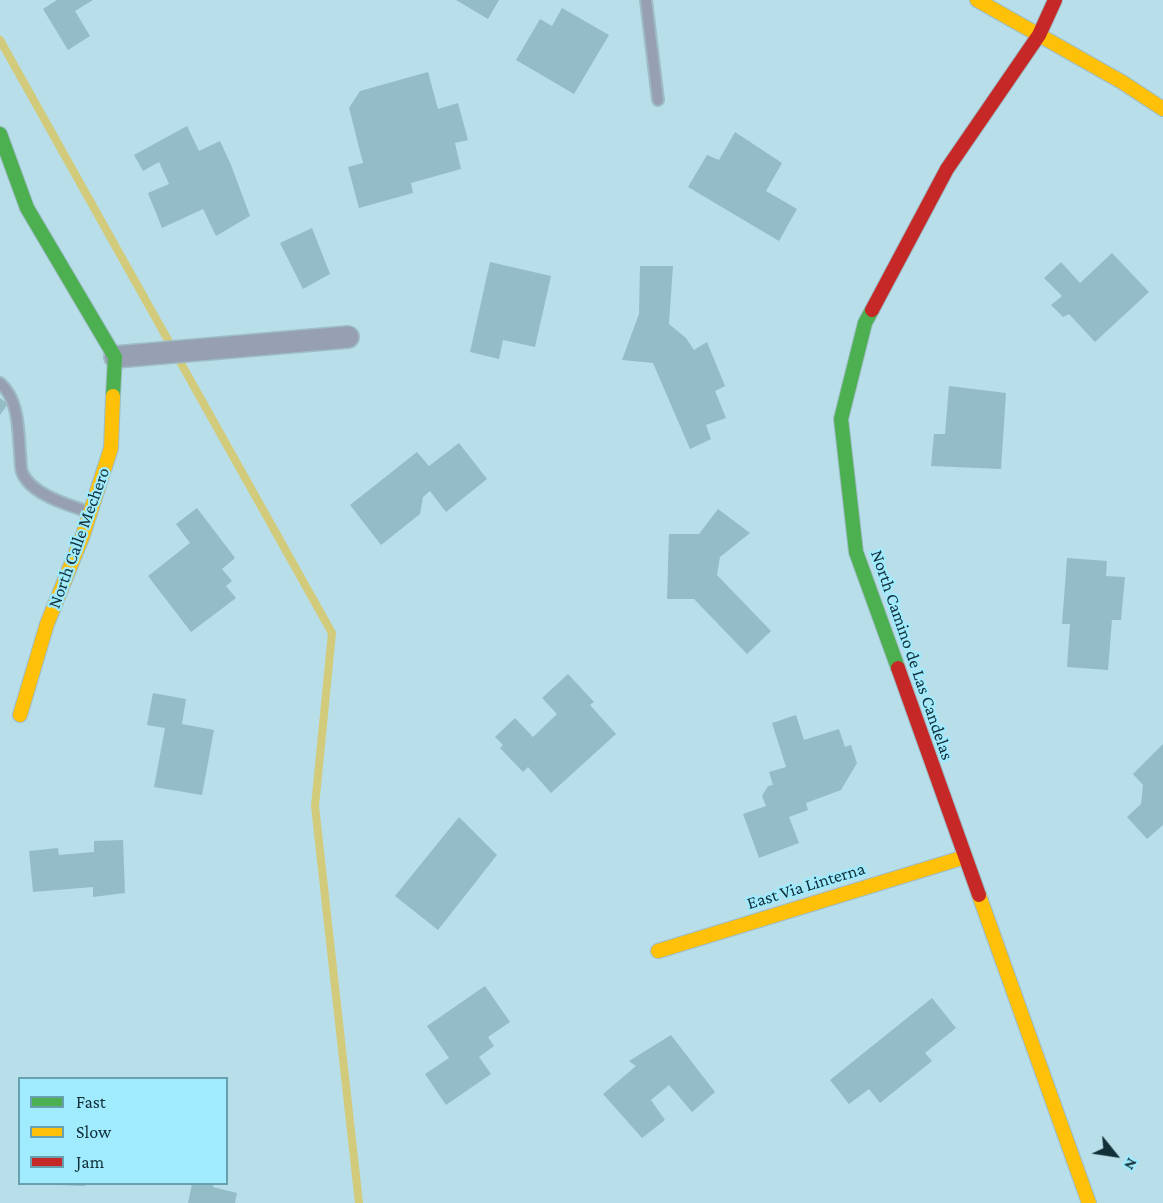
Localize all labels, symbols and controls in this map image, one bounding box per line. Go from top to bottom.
street label: North Calle Mechero [43,465,115,611]
street label: North Camino de Las Candelas [866,547,958,763]
street label: East Via Linterna [744,858,868,914]
legend [18,1077,228,1185]
text: Fast [76,1092,106,1112]
text: Slow [76,1122,111,1142]
north arrow [1085,1125,1145,1185]
text: Jam [76,1152,104,1172]
text: N [1121,1155,1141,1173]

